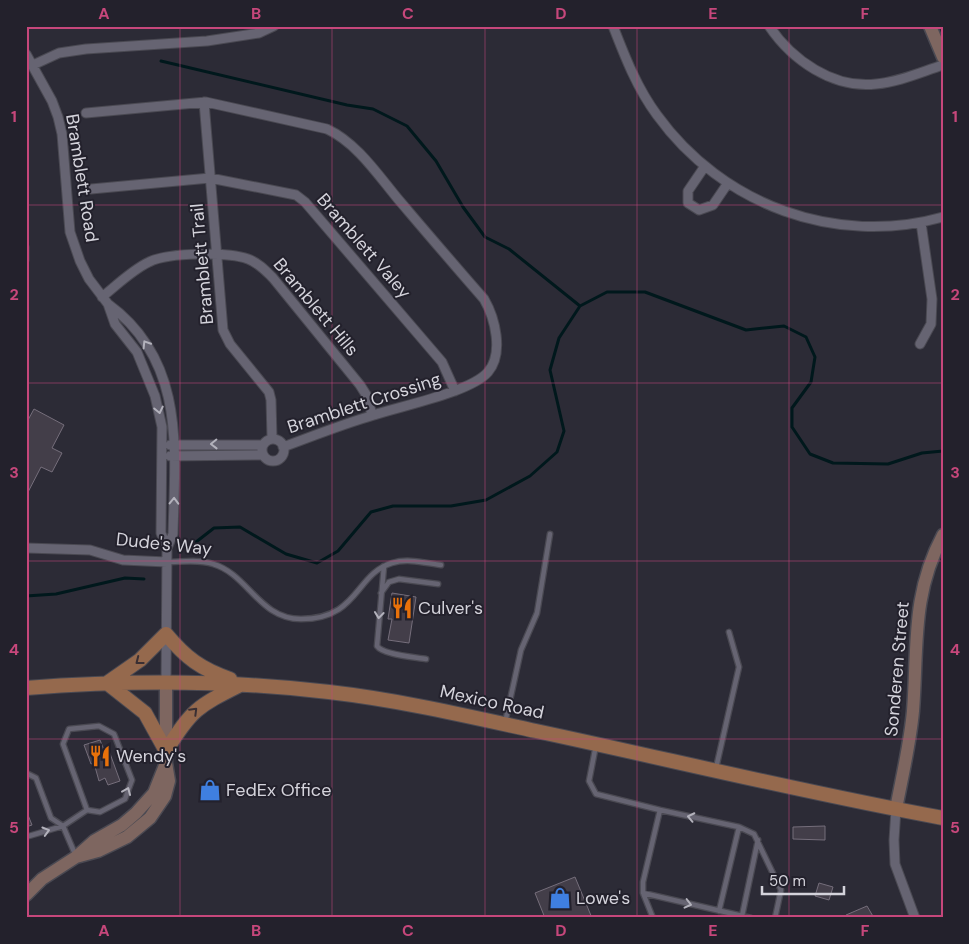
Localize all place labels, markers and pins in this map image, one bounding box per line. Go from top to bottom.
restaurant icon: Culver's [389,595,415,621]
place label: Culver's [418,596,483,620]
restaurant icon: Wendy's [87,743,113,769]
place label: Wendy's [116,744,186,768]
shop icon: FedEx Office [197,777,223,803]
place label: FedEx Office [226,778,331,802]
shop icon: Lowe's [547,885,573,911]
place label: Lowe's [576,886,630,910]

